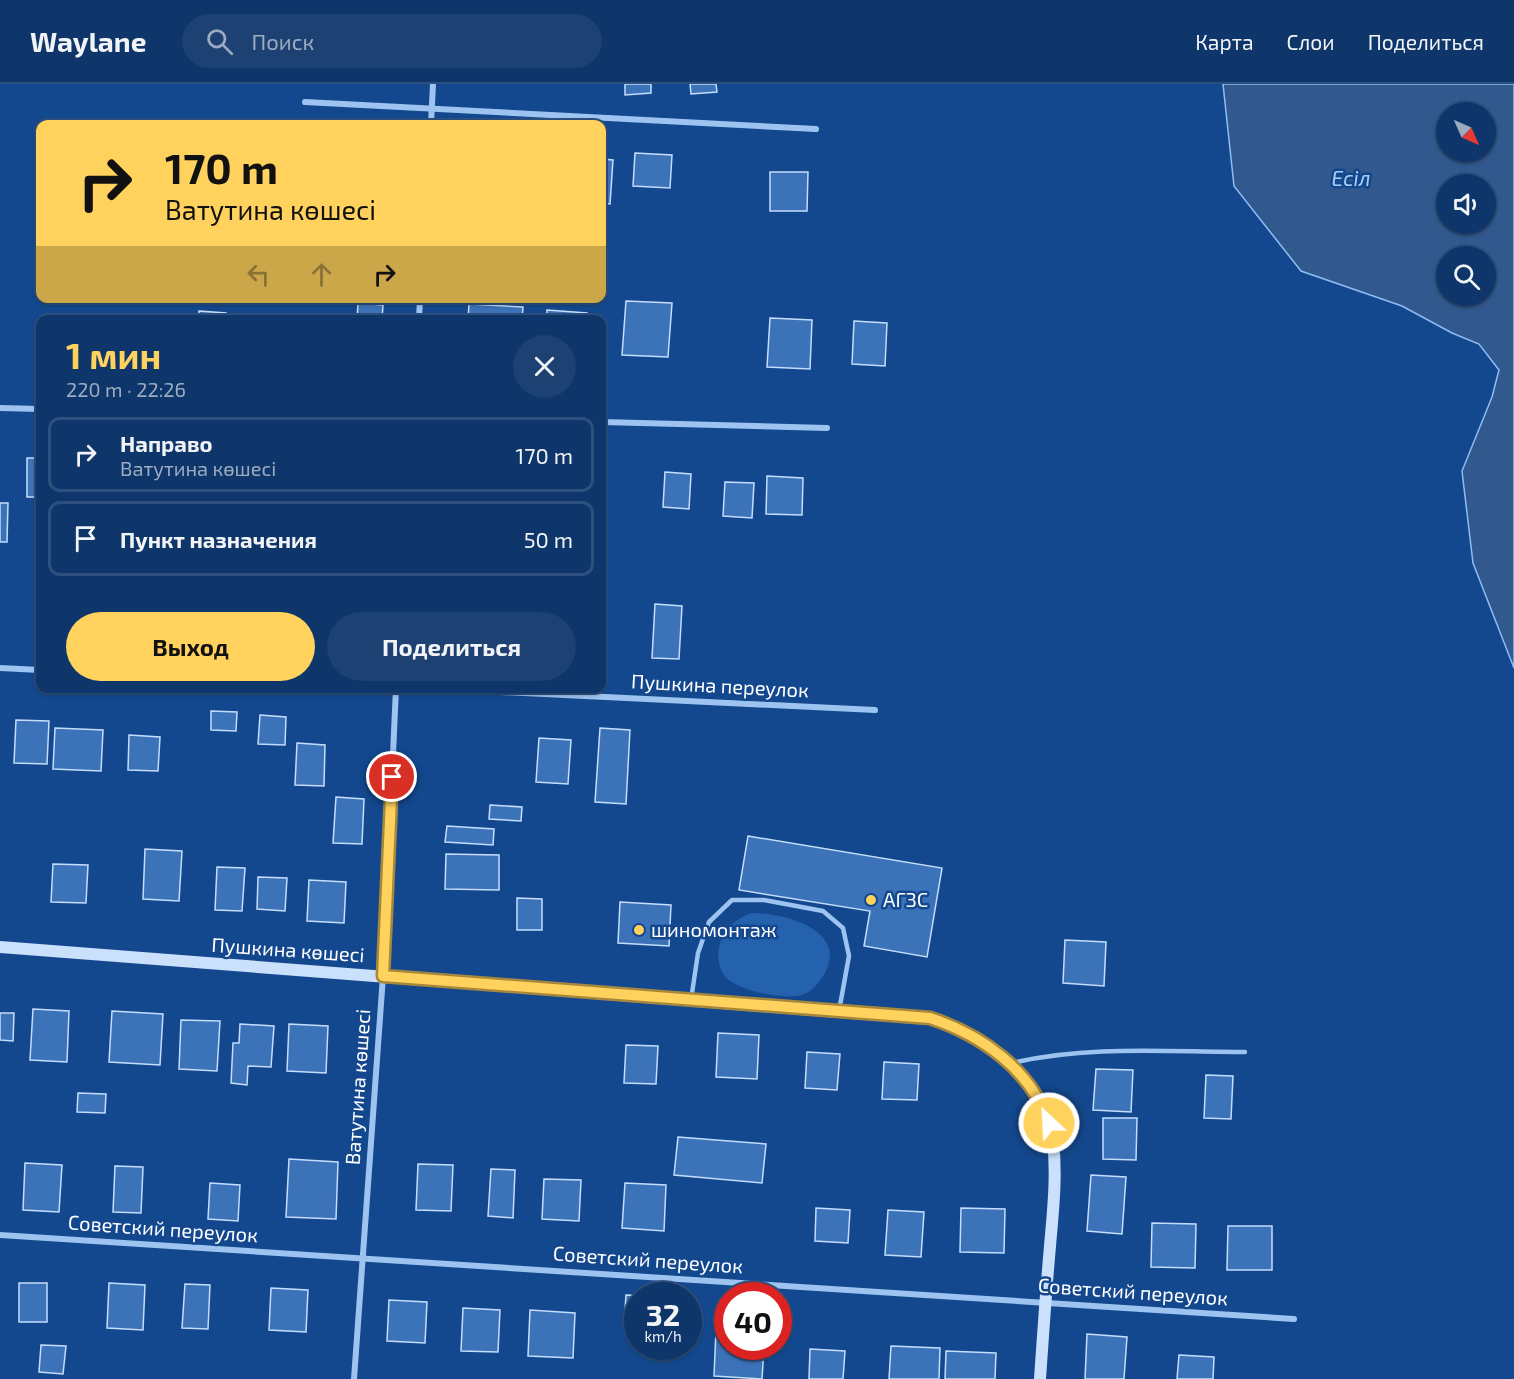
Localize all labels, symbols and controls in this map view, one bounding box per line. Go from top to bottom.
search box [182,14,602,68]
text: Waylane [30,24,146,58]
icon: search [203,25,236,58]
text: Поиск [251,28,314,54]
text: Карта [1195,29,1254,54]
text: Слои [1287,29,1335,54]
text: Поделиться [1368,29,1484,54]
north arrow [1436,102,1496,162]
map controls [1436,102,1496,306]
text: 170 m [165,142,278,192]
icon: right [66,144,144,222]
water label: Есіл [1332,165,1370,190]
button: sound [1436,174,1496,234]
text: Ватутина көшесі [165,193,376,225]
button: search [1436,246,1496,306]
icon: left [242,258,275,291]
icon: ahead [305,258,338,291]
icon: right [368,258,401,291]
text: 1 мин [66,333,161,376]
button: close [513,335,576,398]
text: 220 m · 22:26 [66,377,186,401]
text: Направо [120,430,213,456]
icon: right [69,438,102,471]
text: 170 m [516,442,573,468]
text: Ватутина көшесі [120,456,276,480]
icon: arrive [69,522,102,555]
text: Пункт назначения [120,526,317,552]
text: 50 m [524,526,573,552]
button: Выход [66,612,315,681]
button: Поделиться [327,612,576,681]
street label: Пушкина переулок [631,668,810,703]
pin [366,751,417,802]
icon: arrive [375,760,408,793]
place label: АГЗС [883,887,928,911]
marker: АГЗС [864,893,878,907]
place label: шиномонтаж [651,917,777,941]
marker: шиномонтаж [632,923,646,937]
street label: Пушкина көшесі [211,932,365,967]
street label: Ватутина көшесі [340,1008,375,1166]
position arrow [1017,1091,1081,1155]
street label: Советский переулок [67,1209,259,1248]
street label: Советский переулок [552,1240,744,1279]
street label: Советский переулок [1037,1272,1229,1311]
speed limit sign: 40 [714,1282,792,1360]
text: 32 [646,1296,680,1332]
text: km/h [644,1327,682,1345]

